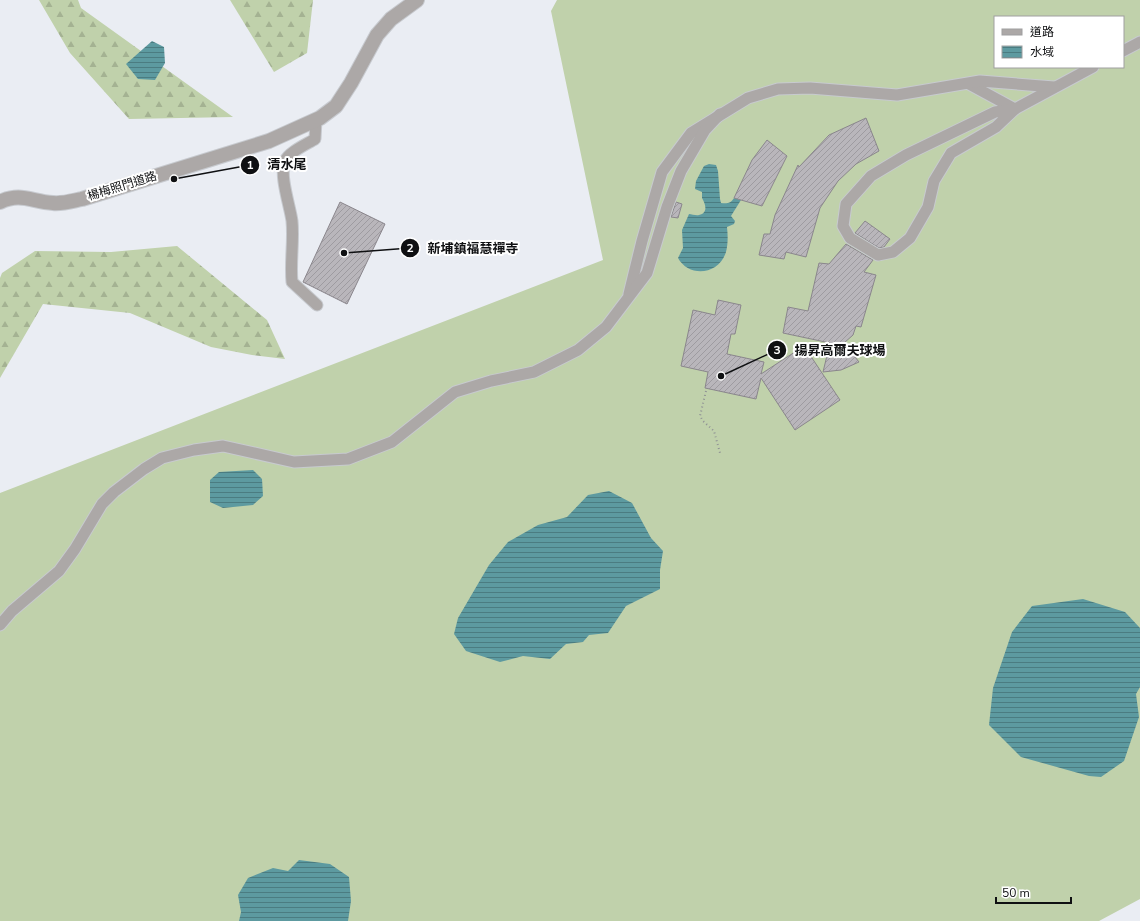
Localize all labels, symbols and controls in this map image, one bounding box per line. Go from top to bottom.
legend [994,16,1124,68]
text: 道路 [1030,24,1054,40]
text: 水域 [1030,44,1054,60]
callout: 清水尾 [240,152,315,177]
text: 清水尾 [267,156,307,174]
text: 1 [246,157,254,173]
street label: 楊梅照門道路 [85,168,159,204]
callout: 新埔鎮福慧禪寺 [400,236,527,261]
text: 2 [406,240,414,256]
text: 新埔鎮福慧禪寺 [427,240,519,258]
callout: 揚昇高爾夫球場 [767,338,894,363]
text: 3 [773,342,781,358]
text: 揚昇高爾夫球場 [794,342,886,360]
scale bar [996,879,1071,905]
text: 50 m [1002,885,1030,901]

